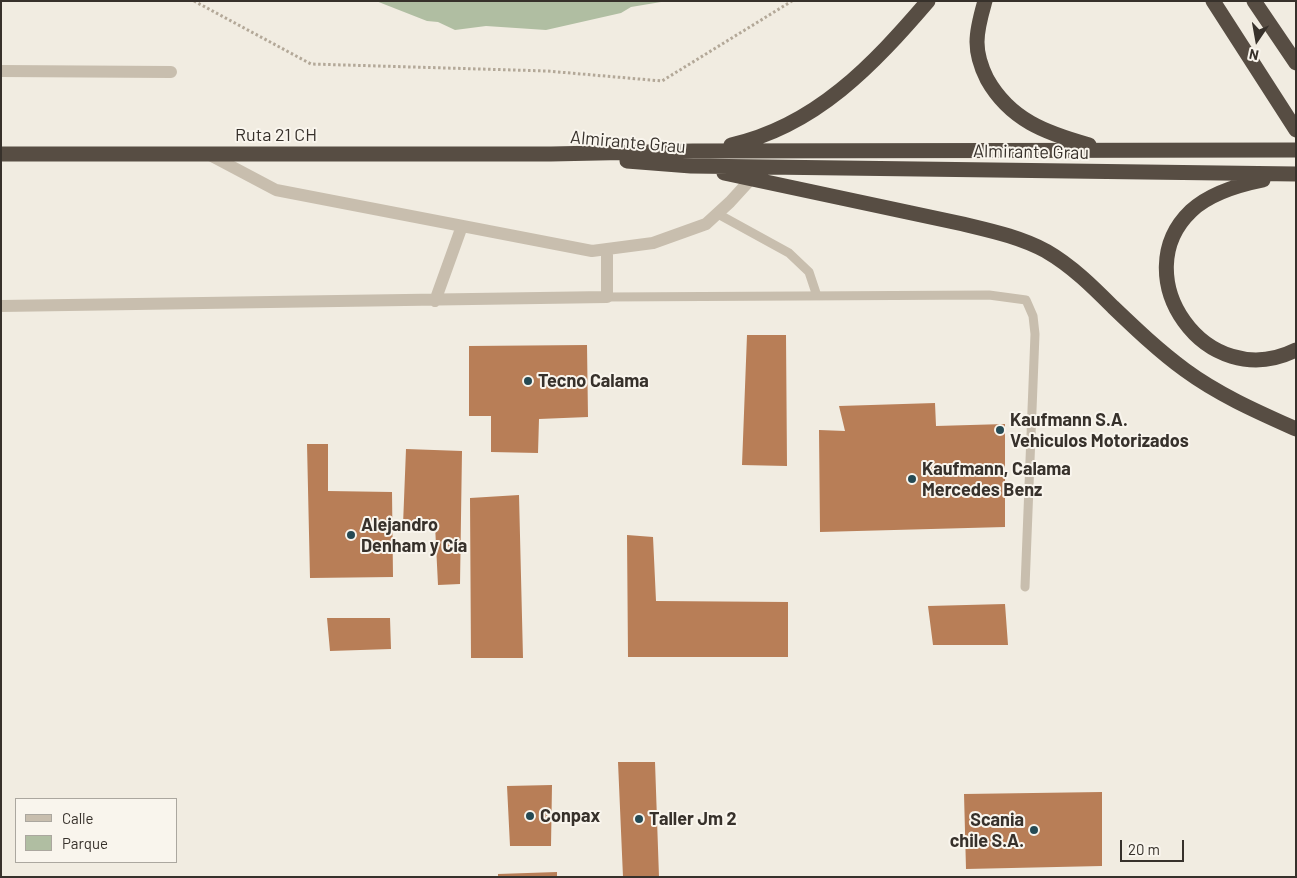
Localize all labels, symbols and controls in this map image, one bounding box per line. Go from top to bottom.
north arrow [1232,15,1282,65]
text: N [1247,46,1260,64]
street label: Ruta 21 CH [235,124,317,146]
street label: Almirante Grau [569,126,687,158]
street label: Almirante Grau [973,140,1089,164]
place label: Tecno Calama [538,370,649,392]
marker: Tecno Calama [522,375,534,387]
place label: Kaufmann S.A. Vehiculos Motorizados [1010,409,1189,452]
marker: Kaufmann S.A. Vehiculos Motorizados [994,424,1006,436]
place label: Kaufmann, Calama Mercedes Benz [922,458,1071,500]
marker: Kaufmann, Calama Mercedes Benz [906,473,918,485]
place label: Alejandro Denham y Cía [361,514,467,556]
marker: Alejandro Denham y Cía [345,529,357,541]
legend [15,798,178,863]
place label: Conpax [540,805,600,827]
place label: Taller Jm 2 [649,808,737,830]
text: Calle [62,809,94,827]
place label: Scania chile S.A. [950,809,1024,852]
marker: Conpax [524,810,536,822]
marker: Taller Jm 2 [633,813,645,825]
marker: Scania chile S.A. [1028,824,1040,836]
scale bar [1122,830,1186,862]
text: Parque [62,834,108,852]
text: 20 m [1128,840,1160,858]

